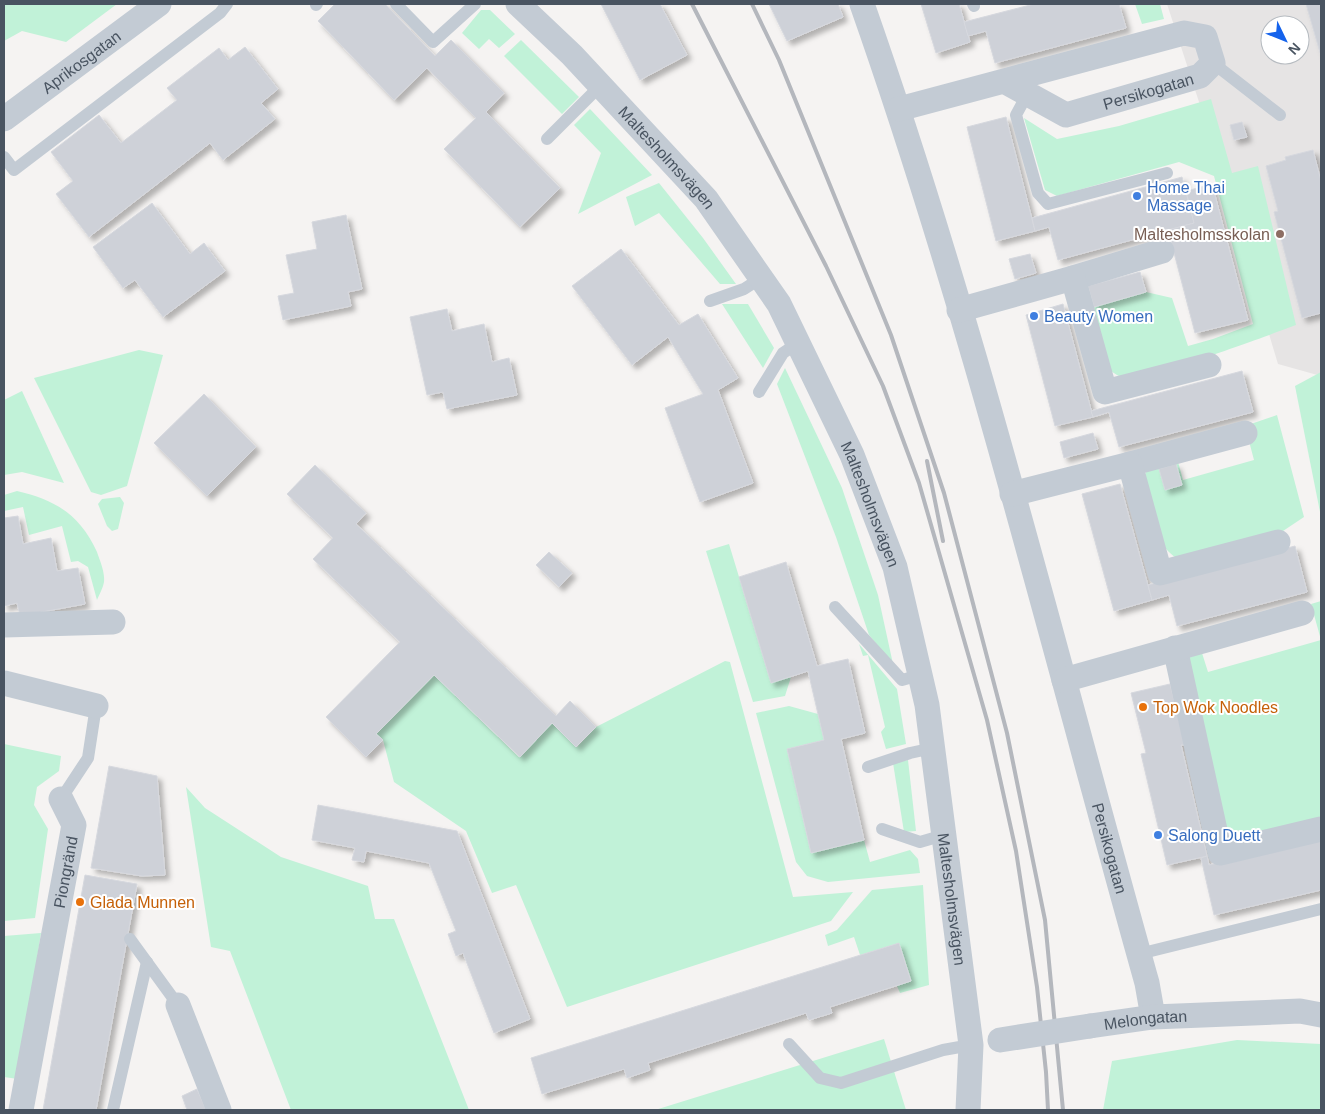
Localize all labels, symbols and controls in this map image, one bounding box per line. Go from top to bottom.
north arrow [1260,15,1310,65]
street label: Aprikosgatan [39,27,124,96]
text: N [1285,40,1304,58]
street label: Persikogatan [1101,70,1195,112]
street label: Maltesholmsvägen [615,103,719,212]
place label: Home Thai Massage [1147,179,1225,214]
marker: Home Thai Massage [1131,190,1143,202]
place label: Maltesholmsskolan [1134,226,1270,243]
marker: Maltesholmsskolan [1274,228,1286,240]
place label: Beauty Women [1044,308,1153,325]
marker: Beauty Women [1028,310,1040,322]
street label: Maltesholmsvägen [838,438,903,569]
place label: Top Wok Noodles [1153,699,1278,716]
marker: Top Wok Noodles [1137,701,1149,713]
street label: Persikogatan [1089,801,1130,896]
place label: Salong Duett [1168,827,1261,844]
marker: Salong Duett [1152,829,1164,841]
street label: Maltesholmsvägen [935,832,969,966]
street label: Piongränd [50,835,80,910]
place label: Glada Munnen [90,894,195,911]
marker: Glada Munnen [74,896,86,908]
street label: Melongatan [1103,1007,1188,1032]

